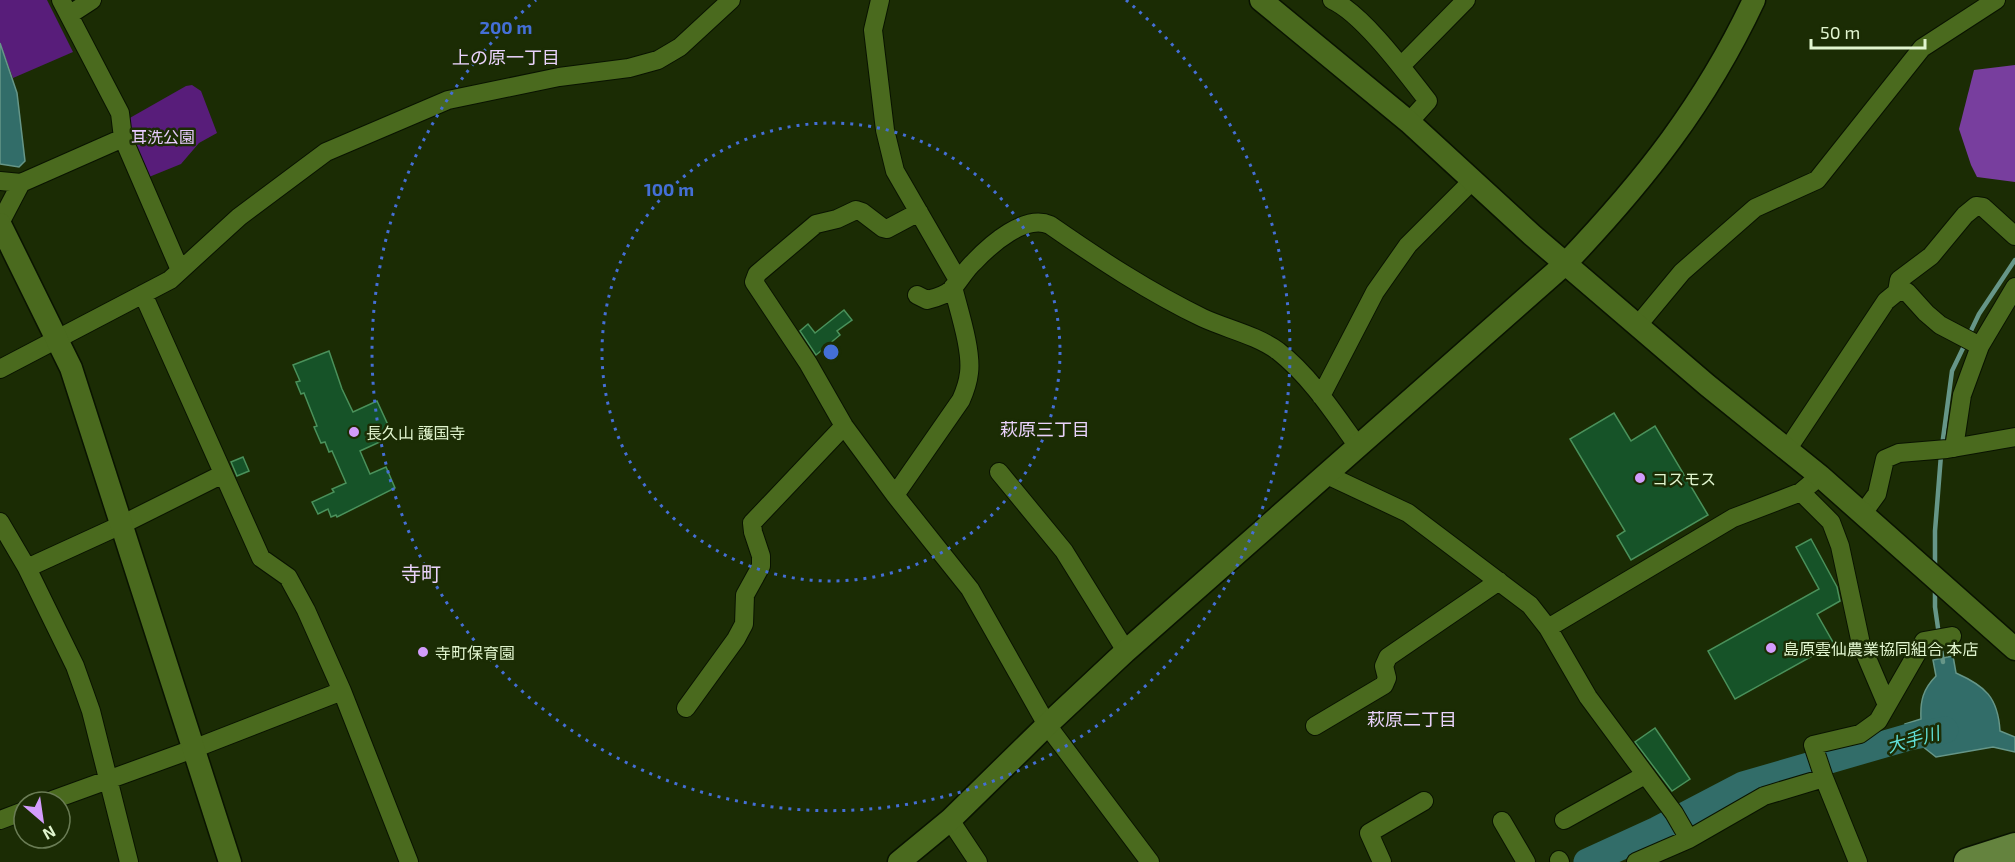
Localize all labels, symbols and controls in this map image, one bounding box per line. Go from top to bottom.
scale bar [1811,12,1925,50]
text: 200 m [480,16,532,38]
text: 50 m [1820,21,1860,43]
district label: 上の原一丁目 [452,46,560,68]
park label: 耳洗公園 [131,127,195,146]
text: 100 m [644,178,694,200]
centre of rings [821,342,841,362]
district label: 萩原三丁目 [1000,418,1090,440]
place label: 長久山 護国寺 [366,423,466,442]
marker: 長久山 護国寺 [347,425,361,439]
place label: コスモス [1652,469,1716,488]
marker: コスモス [1633,471,1647,485]
district label: 寺町 [401,561,441,585]
place label: 島原雲仙農業協同組合 本店 [1783,639,1979,658]
marker: 島原雲仙農業協同組合 本店 [1764,641,1778,655]
place label: 寺町保育園 [435,643,515,662]
marker: 寺町保育園 [416,645,430,659]
district label: 萩原二丁目 [1367,708,1457,730]
water label: 大手川 [1884,721,1944,757]
north arrow [12,790,72,850]
text: N [40,822,59,845]

